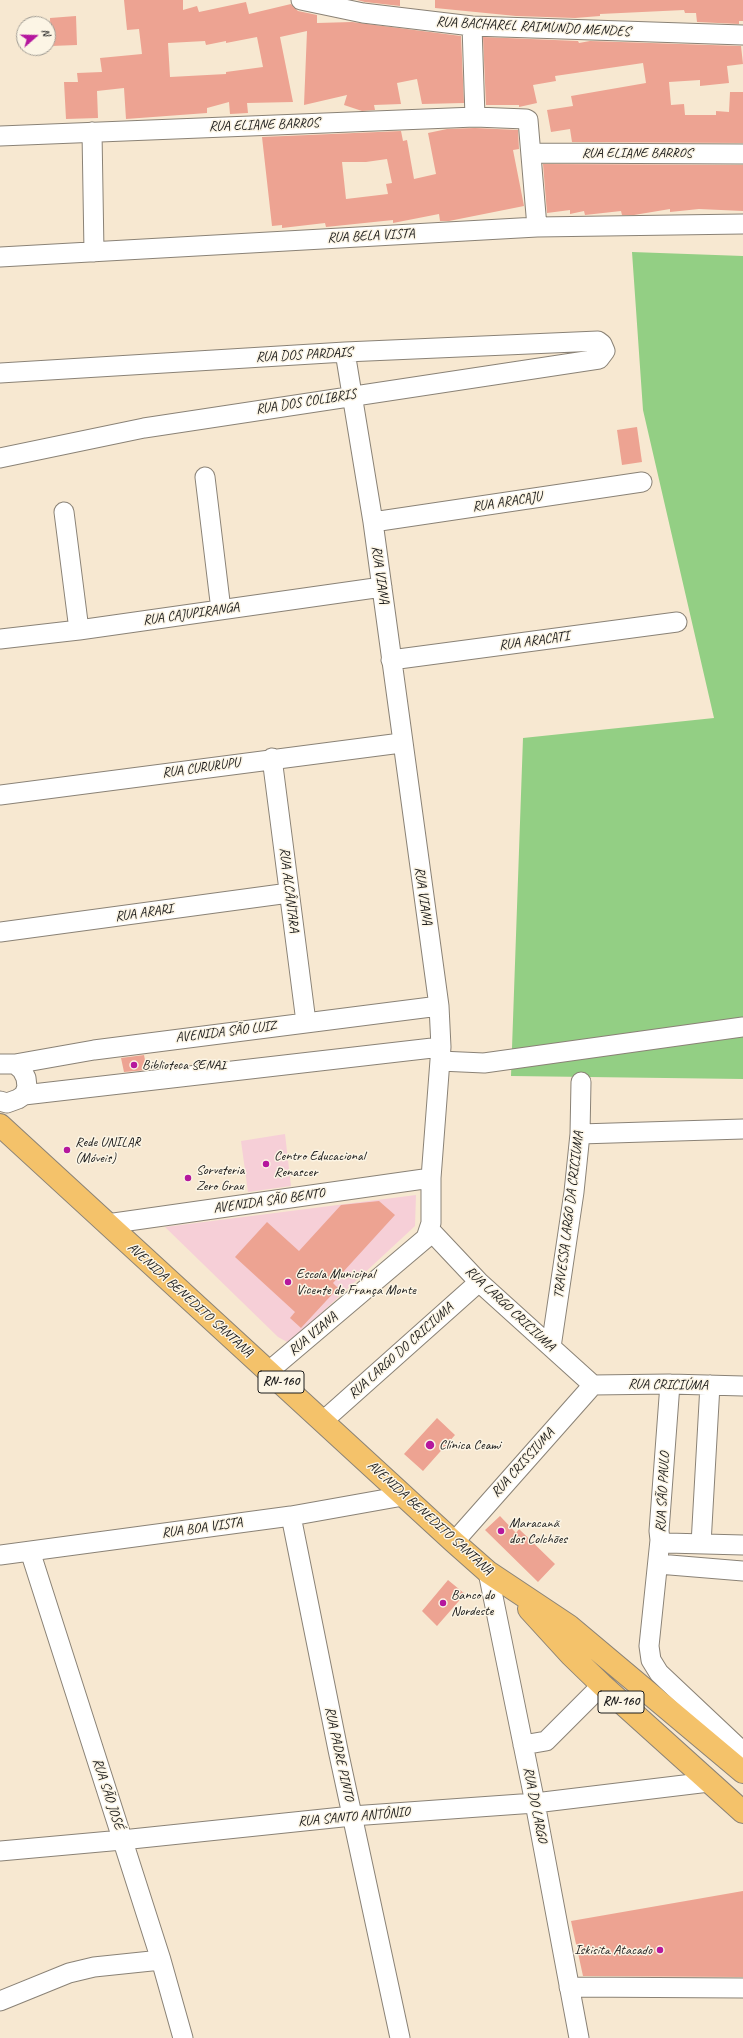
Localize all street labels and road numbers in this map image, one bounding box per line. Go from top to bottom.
street label: RUA BACHAREL RAIMUNDO MENDES [435,14,631,40]
street label: RUA ELIANE BARROS [209,115,319,135]
street label: RUA ELIANE BARROS [582,145,692,161]
street label: RUA BELA VISTA [327,225,415,247]
street label: RUA DOS PARDAIS [255,344,353,366]
street label: RUA DOS COLIBRIS [255,386,357,418]
street label: RUA ARACAJU [471,488,543,516]
street label: RUA VIANA [368,545,392,605]
street label: RUA CAJUPIRANGA [142,599,240,629]
street label: RUA ARACATI [498,628,570,654]
street label: RUA CURURUPU [161,754,241,782]
street label: RUA ALCÂNTARA [275,847,303,933]
street label: RUA VIANA [411,866,435,926]
street label: RUA ARARI [114,901,174,925]
street label: AVENIDA SÃO LUIZ [175,1017,277,1047]
street label: TRAVESSA LARGO DA CRICIUMA [550,1130,588,1300]
street label: AVENIDA SÃO BENTO [212,1185,326,1217]
street label: AVENIDA BENEDITO SANTANA [124,1239,256,1361]
street label: RUA LARGO CRICIUMA [462,1263,558,1355]
street label: RUA LARGO DO CRICIUMA [345,1300,457,1402]
street label: RUA VIANA [285,1309,341,1359]
road number: RN-160 [258,1371,304,1393]
street label: RUA CRICIÚMA [628,1376,708,1394]
street label: RUA CRISSIUMA [488,1425,558,1501]
street label: RUA SÃO PAULO [653,1451,673,1533]
street label: AVENIDA BENEDITO SANTANA [364,1457,496,1579]
street label: RUA BOA VISTA [161,1514,243,1542]
road number: RN-160 [598,1691,644,1713]
street label: RUA PADRE PINTO [321,1705,357,1803]
street label: RUA SÃO JOSÉ [89,1756,127,1832]
street label: RUA DO LARGO [519,1766,551,1844]
street label: RUA SANTO ANTÔNIO [297,1804,411,1830]

